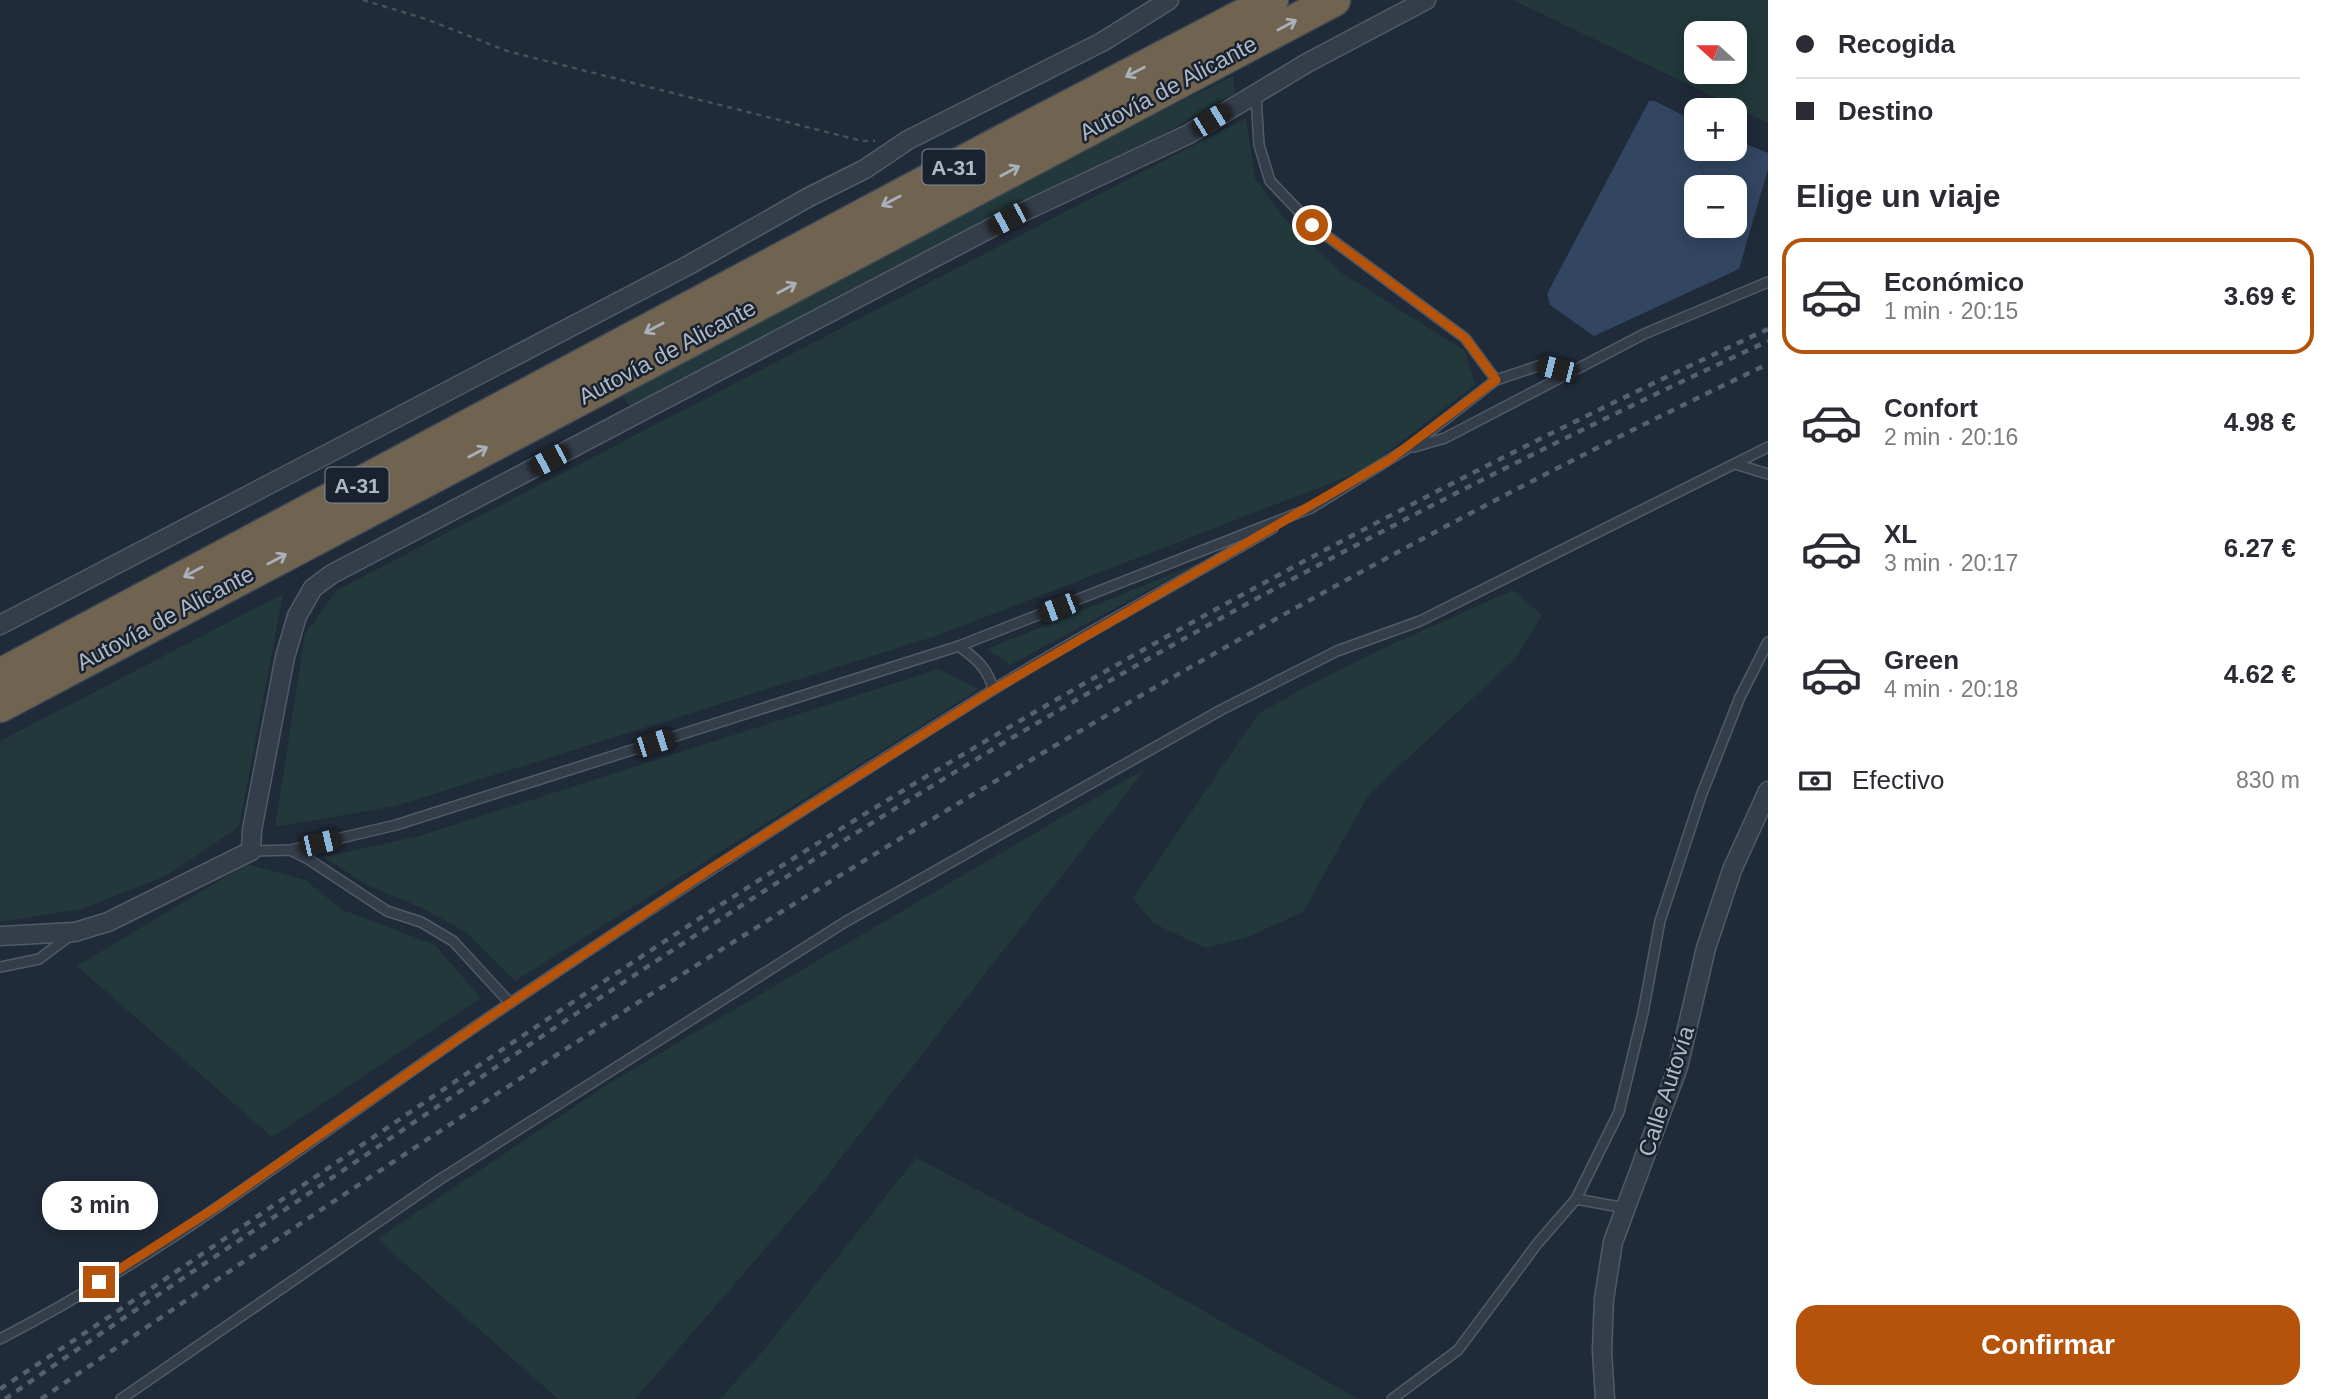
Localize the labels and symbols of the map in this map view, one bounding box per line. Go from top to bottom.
one-way arrow [1276,18,1296,32]
north arrow [1684,21,1746,84]
street label: Autovía de Alicante [1075,30,1261,146]
one-way arrow [1125,65,1146,79]
car [1188,100,1235,140]
road number: A-31 [922,150,986,184]
one-way arrow [999,163,1020,177]
one-way arrow [881,194,901,208]
car [985,200,1032,238]
route start [1296,209,1328,241]
one-way arrow [776,281,797,295]
street label: Autovía de Alicante [574,294,760,410]
one-way arrow [644,321,664,335]
car [1535,354,1580,384]
car [526,441,573,479]
one-way arrow [467,445,488,459]
road number: A-31 [326,468,388,503]
one-way arrow [266,551,286,565]
street label: Autovía de Alicante [72,560,258,676]
one-way arrow [183,566,204,580]
car [1035,591,1082,625]
car [631,727,678,759]
car [298,828,343,858]
street label: Calle Autovía [1633,1022,1699,1159]
callout: 3 min [41,1180,157,1230]
route end [83,1266,115,1298]

